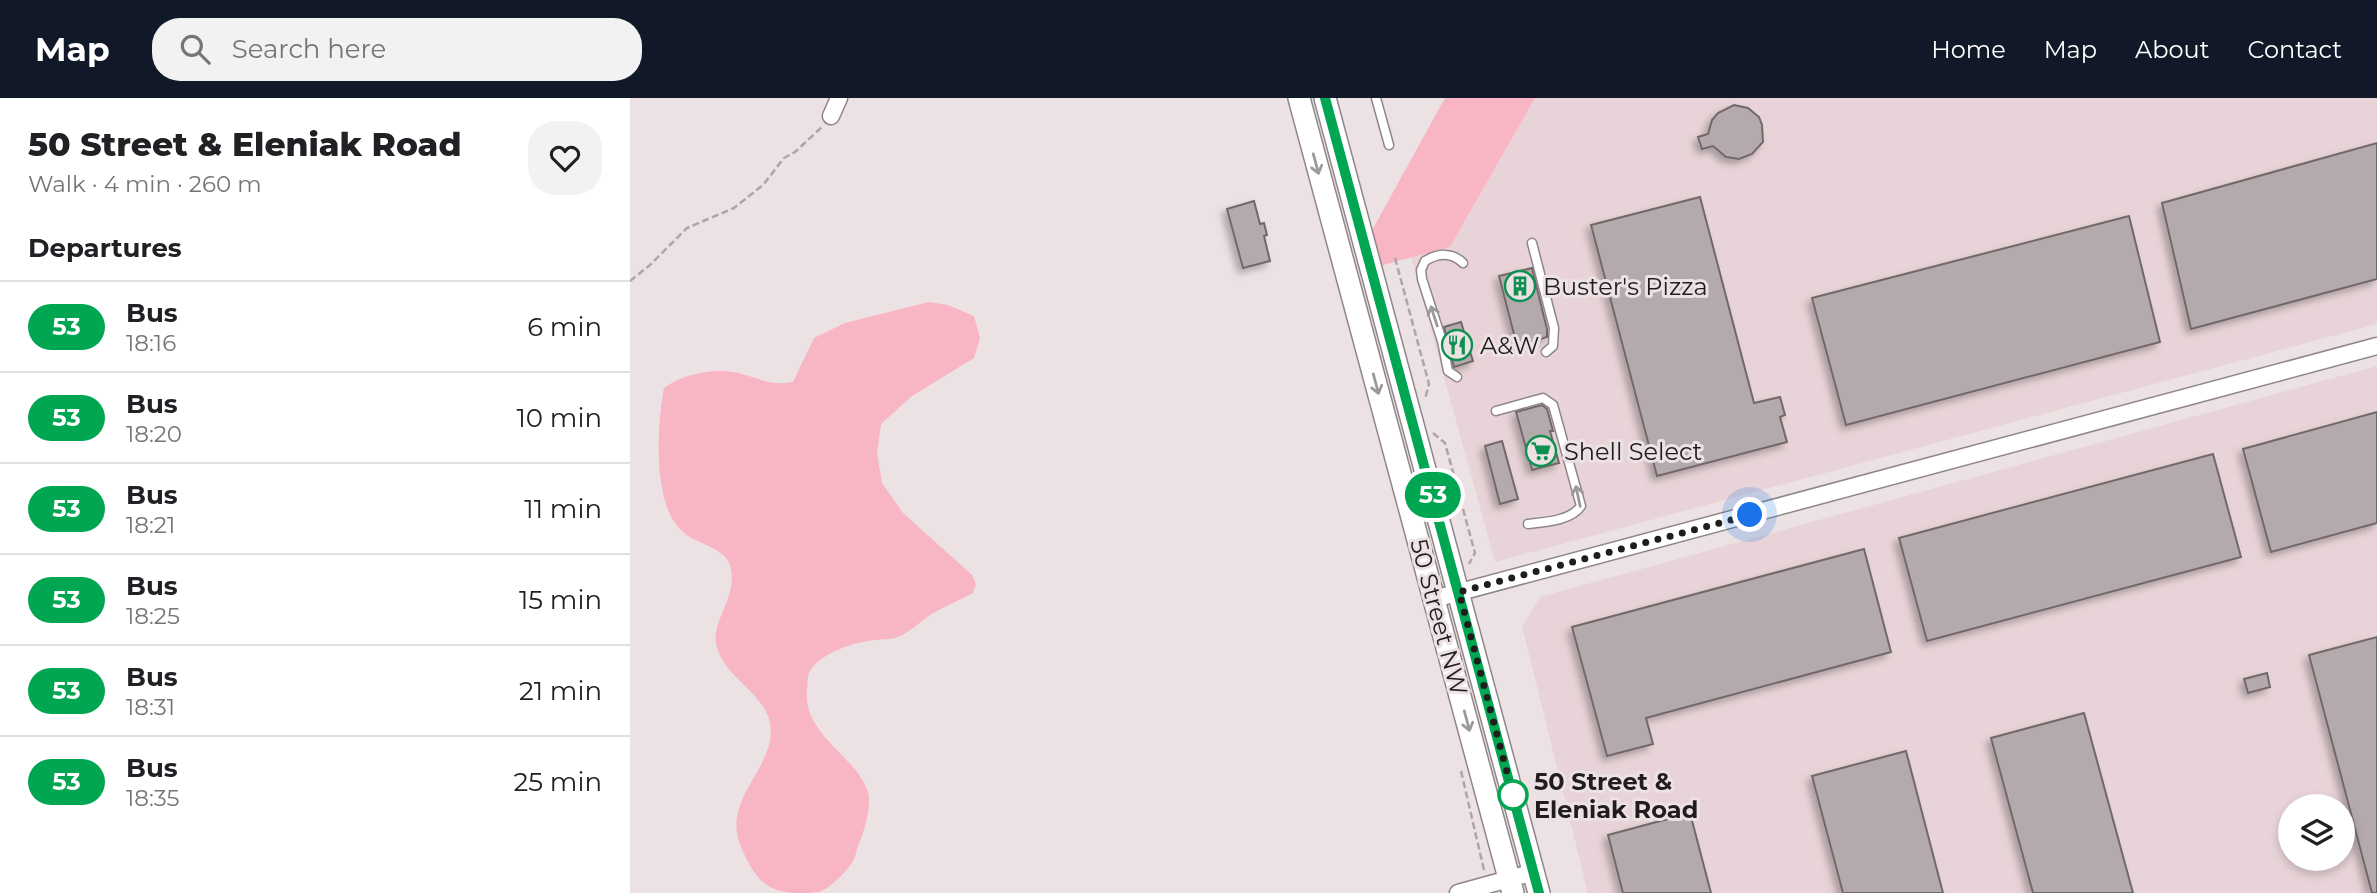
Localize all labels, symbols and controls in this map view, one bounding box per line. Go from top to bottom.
search box [152,18,642,81]
text: Map [35,29,110,69]
icon: search [176,30,214,68]
text: Search here [232,33,386,65]
text: Home [1931,35,2006,64]
text: Map [2044,35,2097,64]
text: About [2135,35,2209,64]
text: Contact [2247,35,2342,64]
button: heart [528,121,602,195]
text: 50 Street & Eleniak Road [28,124,462,164]
one-way arrow [1311,153,1324,175]
text: Walk · 4 min · 260 m [28,170,262,198]
text: Departures [28,232,182,264]
building icon: Buster's Pizza [1503,269,1537,303]
place label: Buster's Pizza [1543,272,1708,301]
text: Bus [126,297,178,329]
one-way arrow [1426,305,1439,327]
text: 6 min [527,311,602,343]
text: 53 [52,312,81,341]
restaurant icon: A&W [1440,328,1474,362]
text: 18:16 [126,329,176,357]
place label: A&W [1480,331,1539,360]
one-way arrow [1370,372,1383,394]
text: Bus [126,388,178,420]
text: 10 min [516,402,602,434]
text: 53 [52,403,81,432]
text: 18:20 [126,420,182,448]
supermarket icon: Shell Select [1524,434,1558,468]
place label: Shell Select [1564,437,1703,466]
line badge: 53 [1402,472,1464,518]
text: Bus [126,479,178,511]
text: 53 [1419,480,1447,509]
one-way arrow [1570,485,1584,508]
text: 11 min [524,493,602,525]
text: 53 [52,494,81,523]
your location [1732,497,1767,532]
text: 18:21 [126,511,175,539]
street label: 50 Street NW [1404,536,1474,698]
text: Bus [126,570,178,602]
text: 15 min [519,584,602,616]
text: 53 [52,585,81,614]
text: 18:25 [126,602,180,630]
text: Bus [126,661,178,693]
text: 21 min [519,675,602,707]
text: 53 [52,676,81,705]
text: 18:31 [126,693,175,721]
one-way arrow [1461,710,1474,732]
text: Bus [126,752,178,784]
text: 25 min [514,766,602,798]
text: 53 [52,767,81,796]
place label: 50 Street & Eleniak Road [1534,767,1698,824]
marker: 50 Street & Eleniak Road [1498,780,1528,810]
text: 18:35 [126,784,180,812]
map controls [2278,794,2355,871]
button: layers [2278,794,2355,871]

